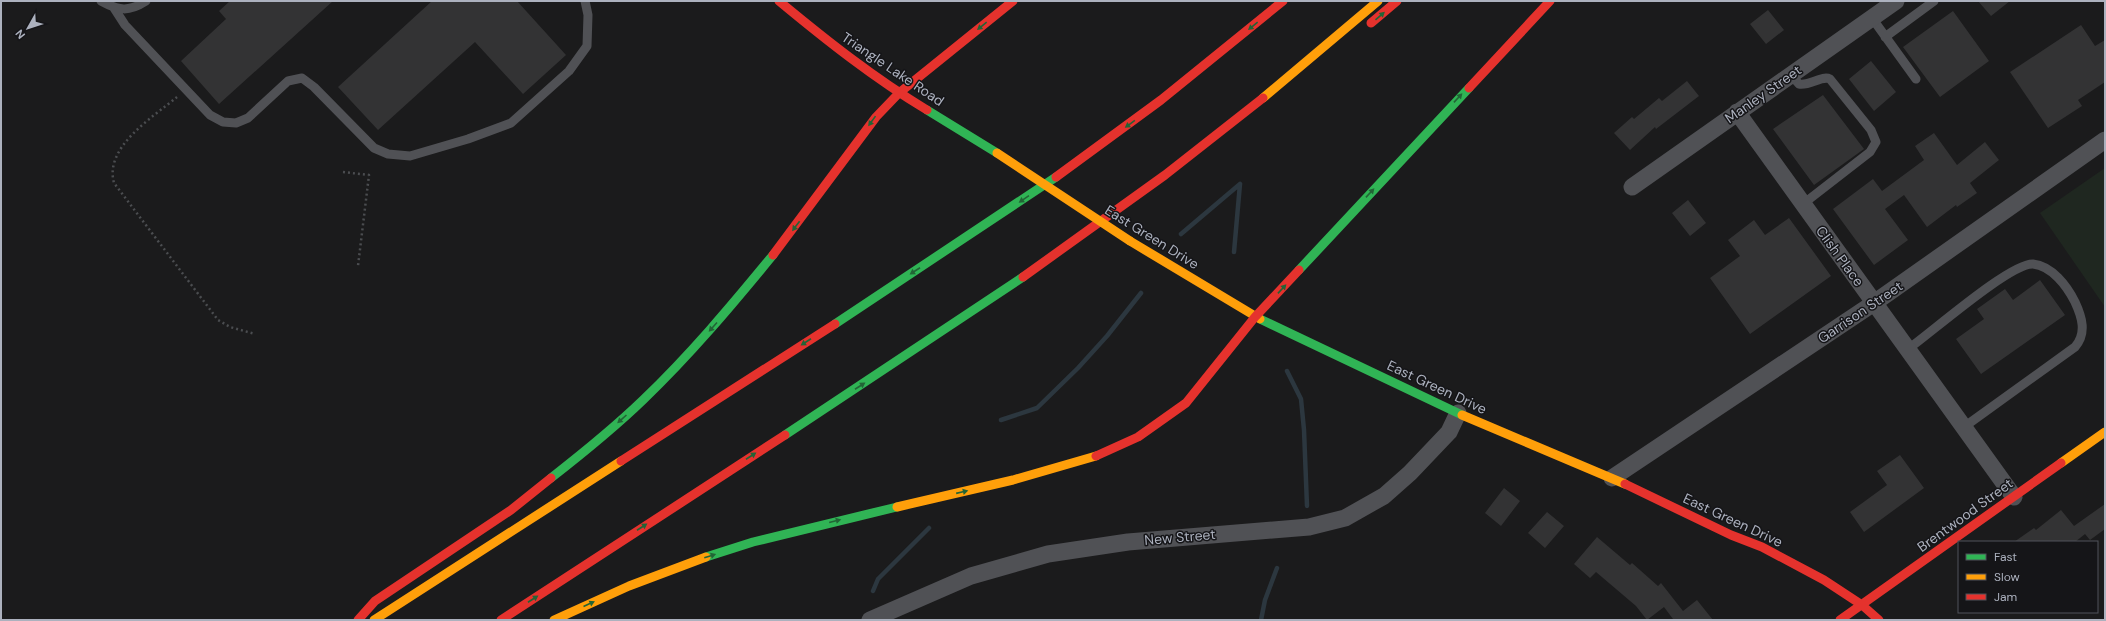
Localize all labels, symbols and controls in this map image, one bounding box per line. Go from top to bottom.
north arrow [8,8,48,48]
one-way arrow [1375,11,1385,20]
one-way arrow [977,21,988,30]
one-way arrow [1247,21,1258,30]
text: N [12,27,28,42]
street label: Triangle Lake Road [838,28,948,110]
street label: Manley Street [1721,61,1805,127]
one-way arrow [1454,93,1463,103]
one-way arrow [868,116,876,127]
one-way arrow [1124,119,1135,128]
one-way arrow [1365,188,1375,198]
one-way arrow [1018,195,1029,203]
street label: East Green Drive [1102,201,1203,273]
one-way arrow [791,221,800,232]
street label: Clish Place [1812,222,1868,290]
one-way arrow [910,267,921,275]
street label: Garrison Street [1814,277,1906,347]
one-way arrow [1277,283,1286,294]
one-way arrow [709,322,718,332]
one-way arrow [801,338,812,346]
street label: East Green Drive [1384,356,1490,418]
one-way arrow [855,382,865,390]
one-way arrow [617,415,627,424]
one-way arrow [745,453,757,460]
street label: Brentwood Street [1914,474,2016,556]
one-way arrow [955,488,968,494]
street label: East Green Drive [1680,489,1786,551]
one-way arrow [829,518,841,524]
one-way arrow [637,523,647,531]
street label: New Street [1144,525,1216,549]
legend [1958,541,2098,613]
text: Fast [1994,549,2017,565]
one-way arrow [704,552,716,558]
text: Slow [1994,569,2020,585]
text: Jam [1994,589,2017,605]
one-way arrow [527,595,539,602]
one-way arrow [583,600,595,607]

